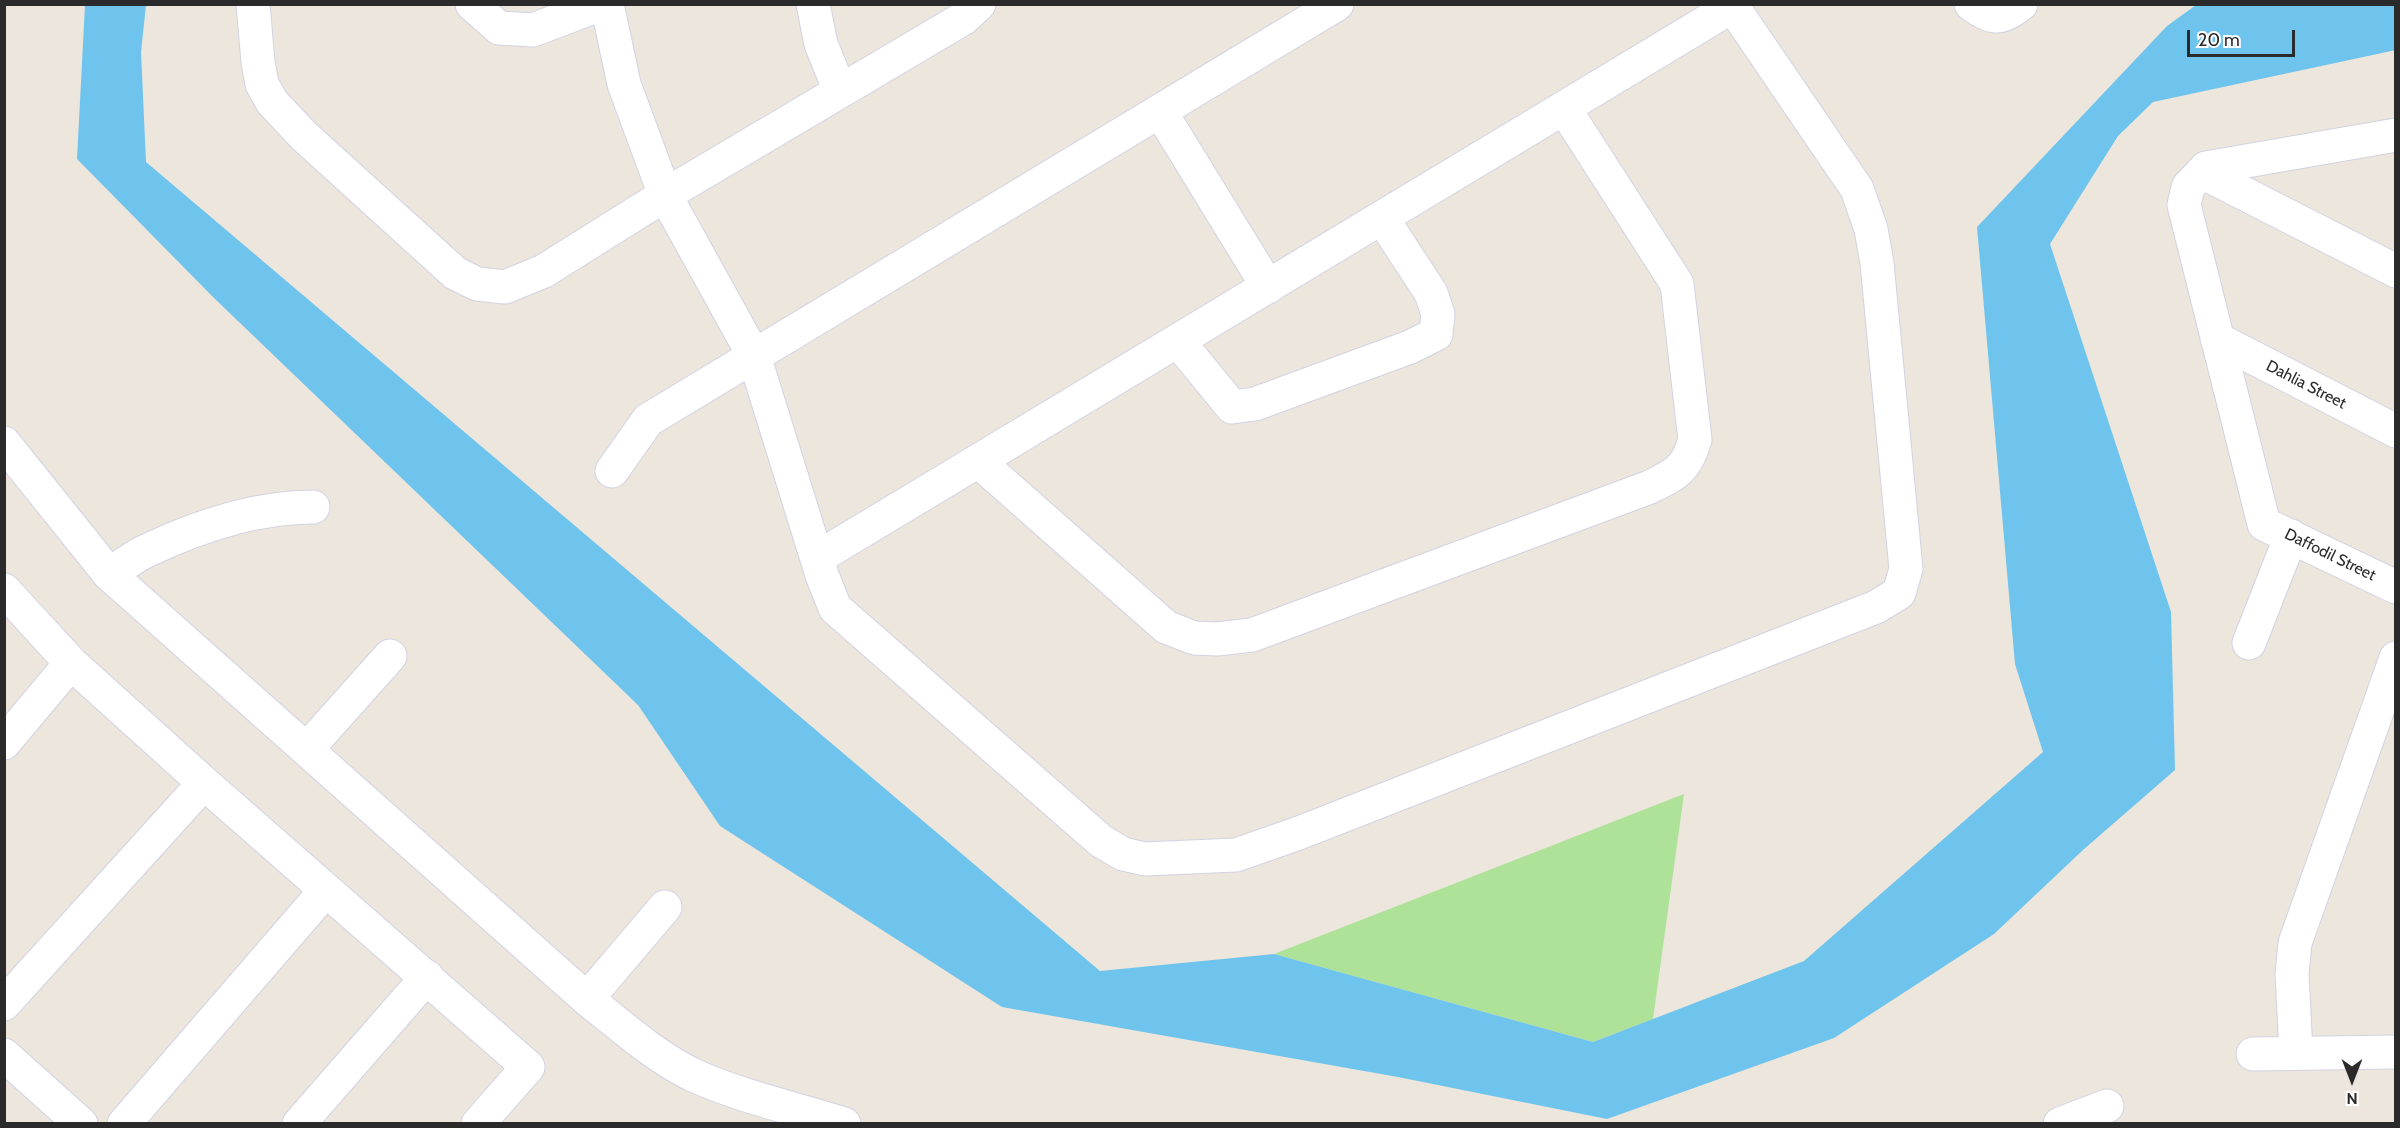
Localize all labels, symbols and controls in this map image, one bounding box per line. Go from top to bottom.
scale bar [2190,18,2298,56]
text: 20 m [2198,29,2240,51]
street label: Dahlia Street [2263,357,2349,413]
street label: Daffodil Street [2281,525,2379,585]
north arrow [2322,1050,2382,1110]
text: N [2346,1089,2358,1108]

